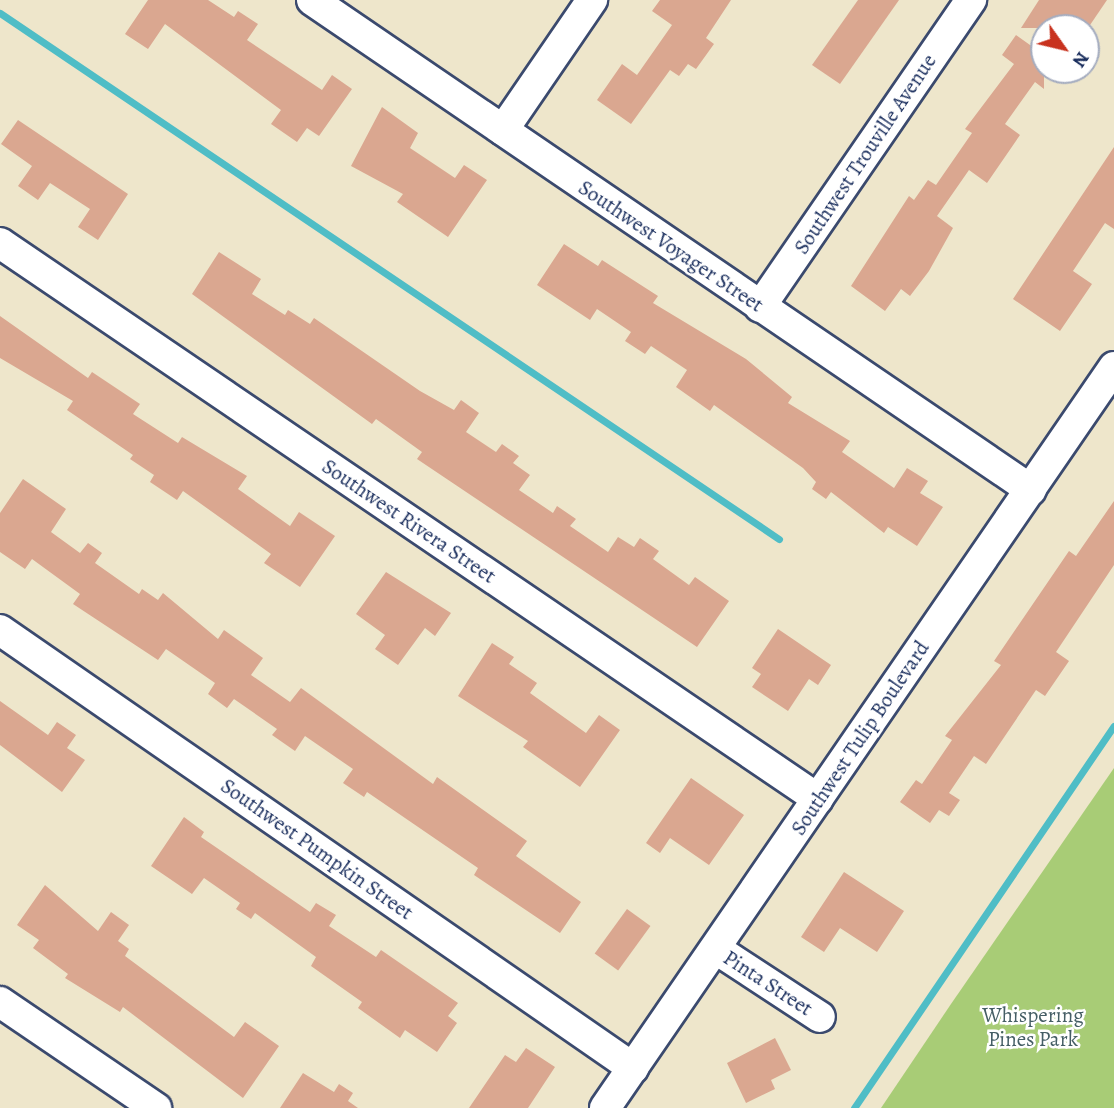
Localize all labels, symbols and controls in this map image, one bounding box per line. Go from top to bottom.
north arrow [1030,14,1100,84]
text: N [1066,47,1095,73]
street label: Southwest Trouville Avenue [789,49,941,259]
street label: Southwest Voyager Street [574,175,768,317]
street label: Southwest Rivera Street [317,454,501,588]
street label: Southwest Tulip Boulevard [786,636,934,840]
street label: Southwest Pumpkin Street [216,773,418,925]
street label: Pinta Street [719,945,817,1021]
park label: Whispering Pines Park [982,1002,1084,1052]

